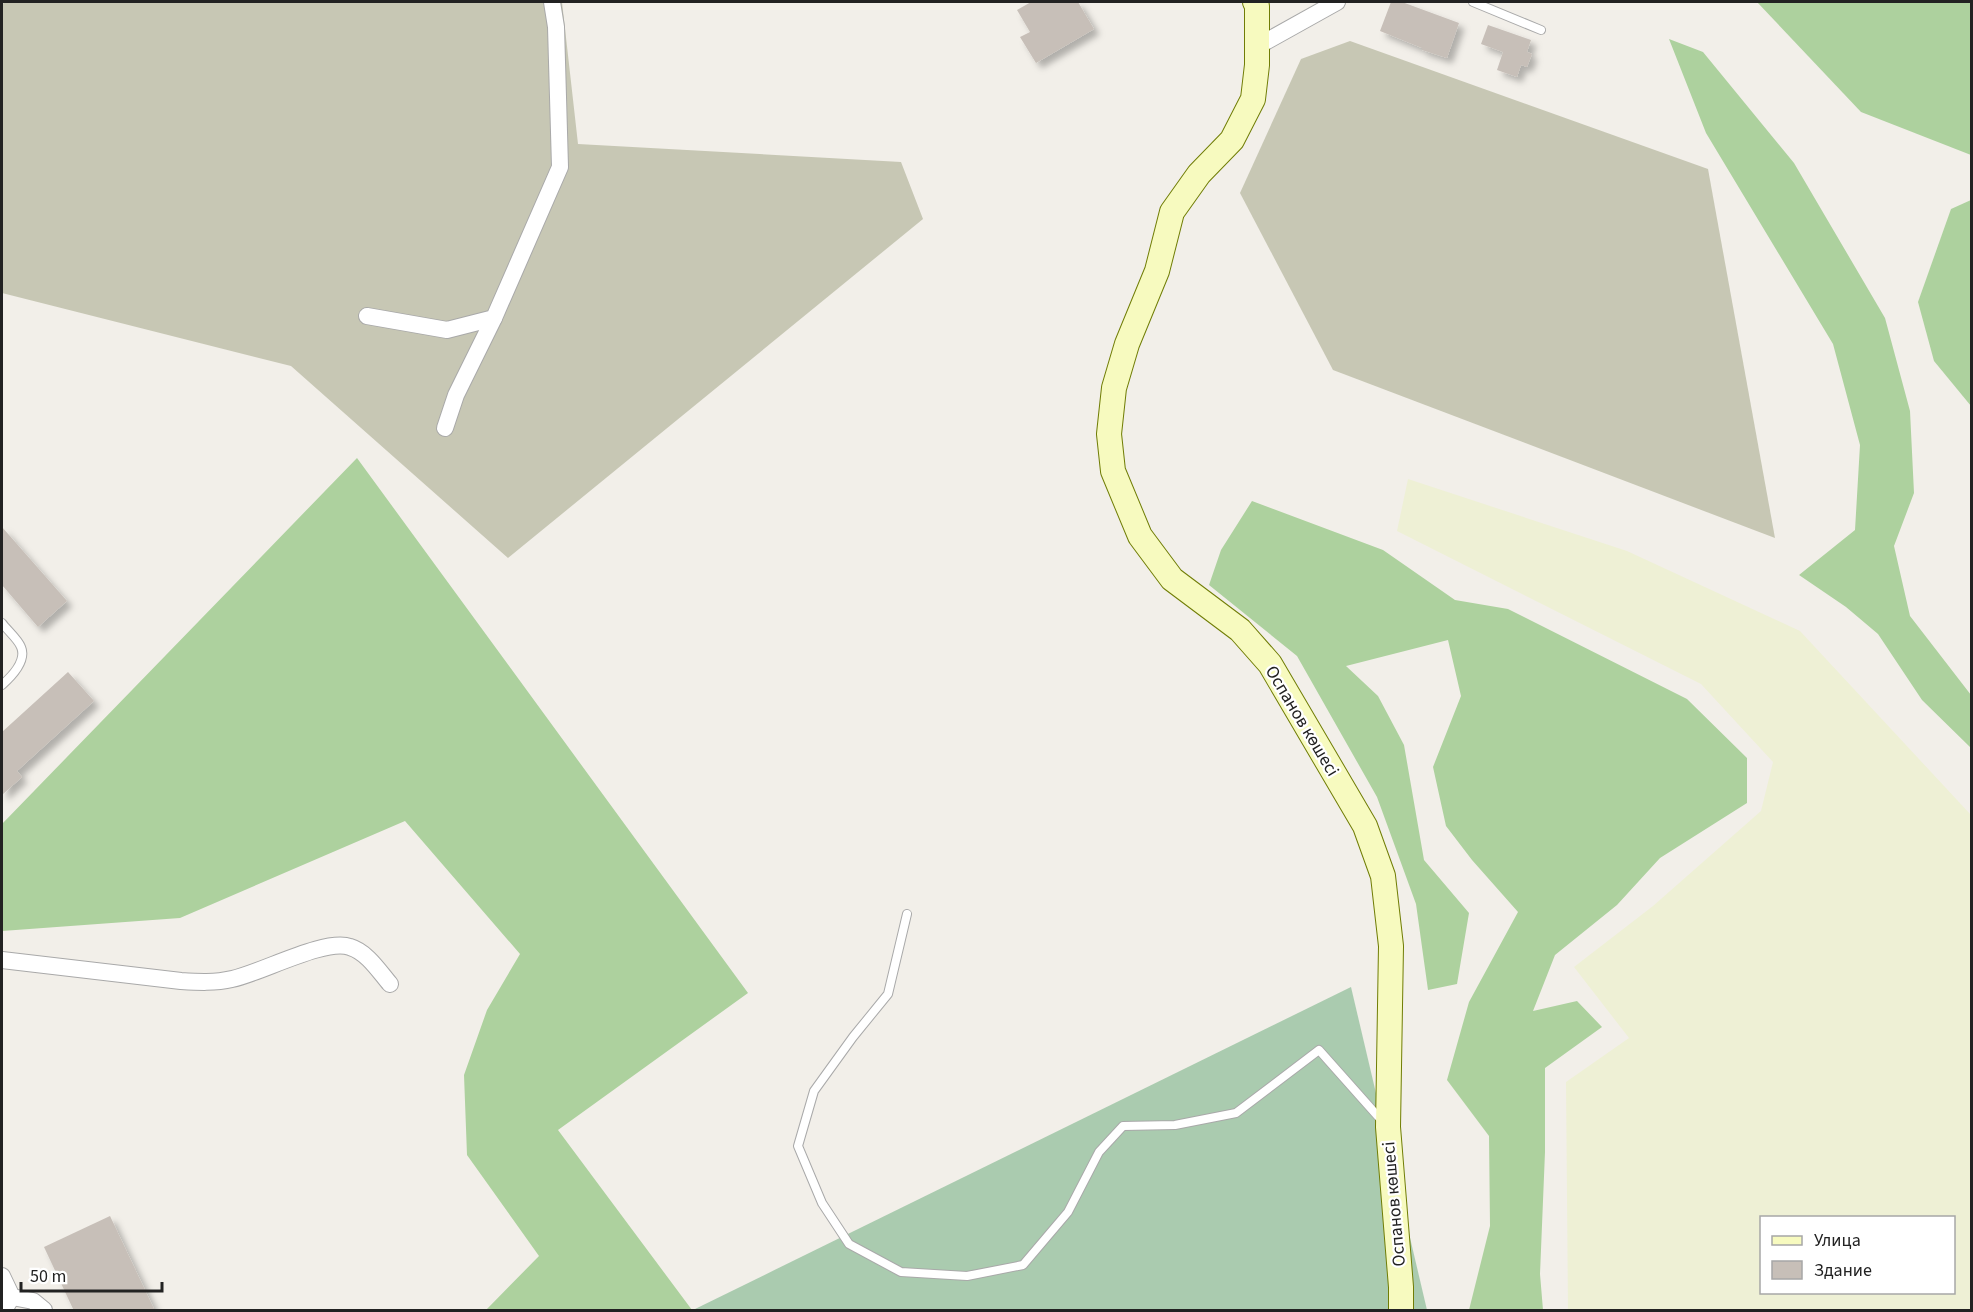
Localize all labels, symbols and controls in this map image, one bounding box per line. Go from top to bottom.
street label: Оспанов көшесі [1259,661,1345,781]
street label: Оспанов көшесі [1376,1141,1412,1267]
legend [1760,1216,1955,1294]
text: Улица [1814,1228,1861,1253]
scale bar [21,1255,162,1293]
text: Здание [1814,1258,1872,1283]
text: 50 m [30,1264,66,1289]

